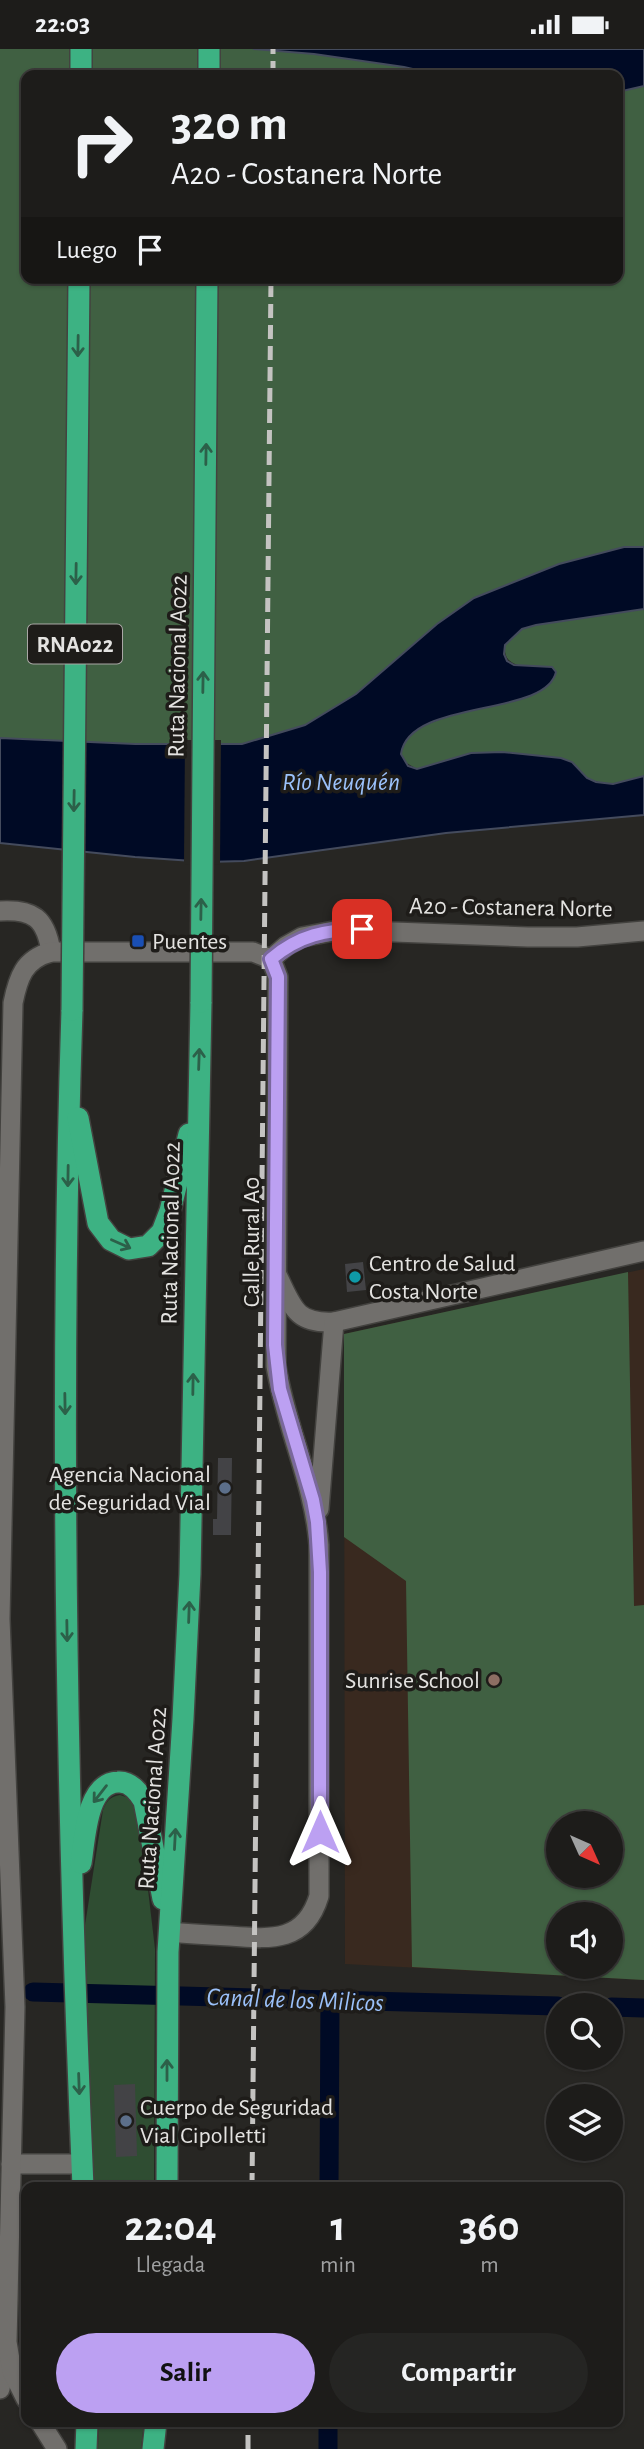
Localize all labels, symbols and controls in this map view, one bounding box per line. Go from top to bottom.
text: 22:03 [35,11,90,37]
icon: right [56,98,147,189]
text: 320 m [171,100,288,149]
text: A20 - Costanera Norte [171,158,442,190]
icon: arrive [131,231,169,269]
text: Luego [56,237,117,263]
one-way arrow [71,335,85,358]
one-way arrow [199,443,212,466]
one-way arrow [69,562,83,585]
street label: Ruta Nacional A022 [164,574,192,758]
road number: RNA022 [28,625,122,663]
one-way arrow [197,670,210,693]
water label: Río Neuquén [282,769,400,795]
one-way arrow [67,790,81,813]
street label: A20 - Costanera Norte [409,894,613,922]
one-way arrow [195,898,208,921]
pin [332,899,392,959]
icon: arrive [343,910,381,948]
place label: Puentes [152,930,227,954]
marker: Puentes [130,933,146,949]
one-way arrow [192,1048,206,1071]
street label: Ruta Nacional A022 [157,1141,185,1325]
one-way arrow [61,1165,74,1188]
street label: Calle Rural A0 [240,1177,264,1307]
one-way arrow [110,1238,131,1251]
place label: Centro de Salud Costa Norte [369,1252,516,1304]
marker: Centro de Salud Costa Norte [347,1269,363,1285]
one-way arrow [186,1373,200,1396]
one-way arrow [58,1392,72,1415]
place label: Agencia Nacional de Seguridad Vial [48,1463,211,1515]
marker: Agencia Nacional de Seguridad Vial [217,1480,233,1496]
one-way arrow [182,1601,195,1624]
one-way arrow [61,1620,74,1643]
place label: Sunrise School [345,1669,480,1693]
marker: Sunrise School [486,1672,502,1688]
street label: Ruta Nacional A022 [135,1706,171,1890]
one-way arrow [92,1785,108,1803]
position arrow [283,1795,357,1869]
north arrow [546,1811,623,1888]
map controls [546,1811,623,2161]
one-way arrow [169,1828,182,1851]
button: sound [546,1902,623,1979]
water label: Canal de los Milicos [206,1984,384,2016]
button: search [546,1993,623,2070]
one-way arrow [160,2059,174,2082]
one-way arrow [72,2072,85,2095]
button: layers [546,2084,623,2161]
place label: Cuerpo de Seguridad Vial Cipolletti [140,2096,333,2148]
marker: Cuerpo de Seguridad Vial Cipolletti [118,2113,134,2129]
text: 22:04 [124,2206,217,2248]
text: 1 [330,2206,346,2248]
text: 360 [459,2206,520,2248]
text: Llegada [136,2254,205,2277]
text: min [320,2254,356,2277]
text: m [480,2254,499,2277]
button: Salir [56,2333,315,2413]
button: Compartir [329,2333,588,2413]

